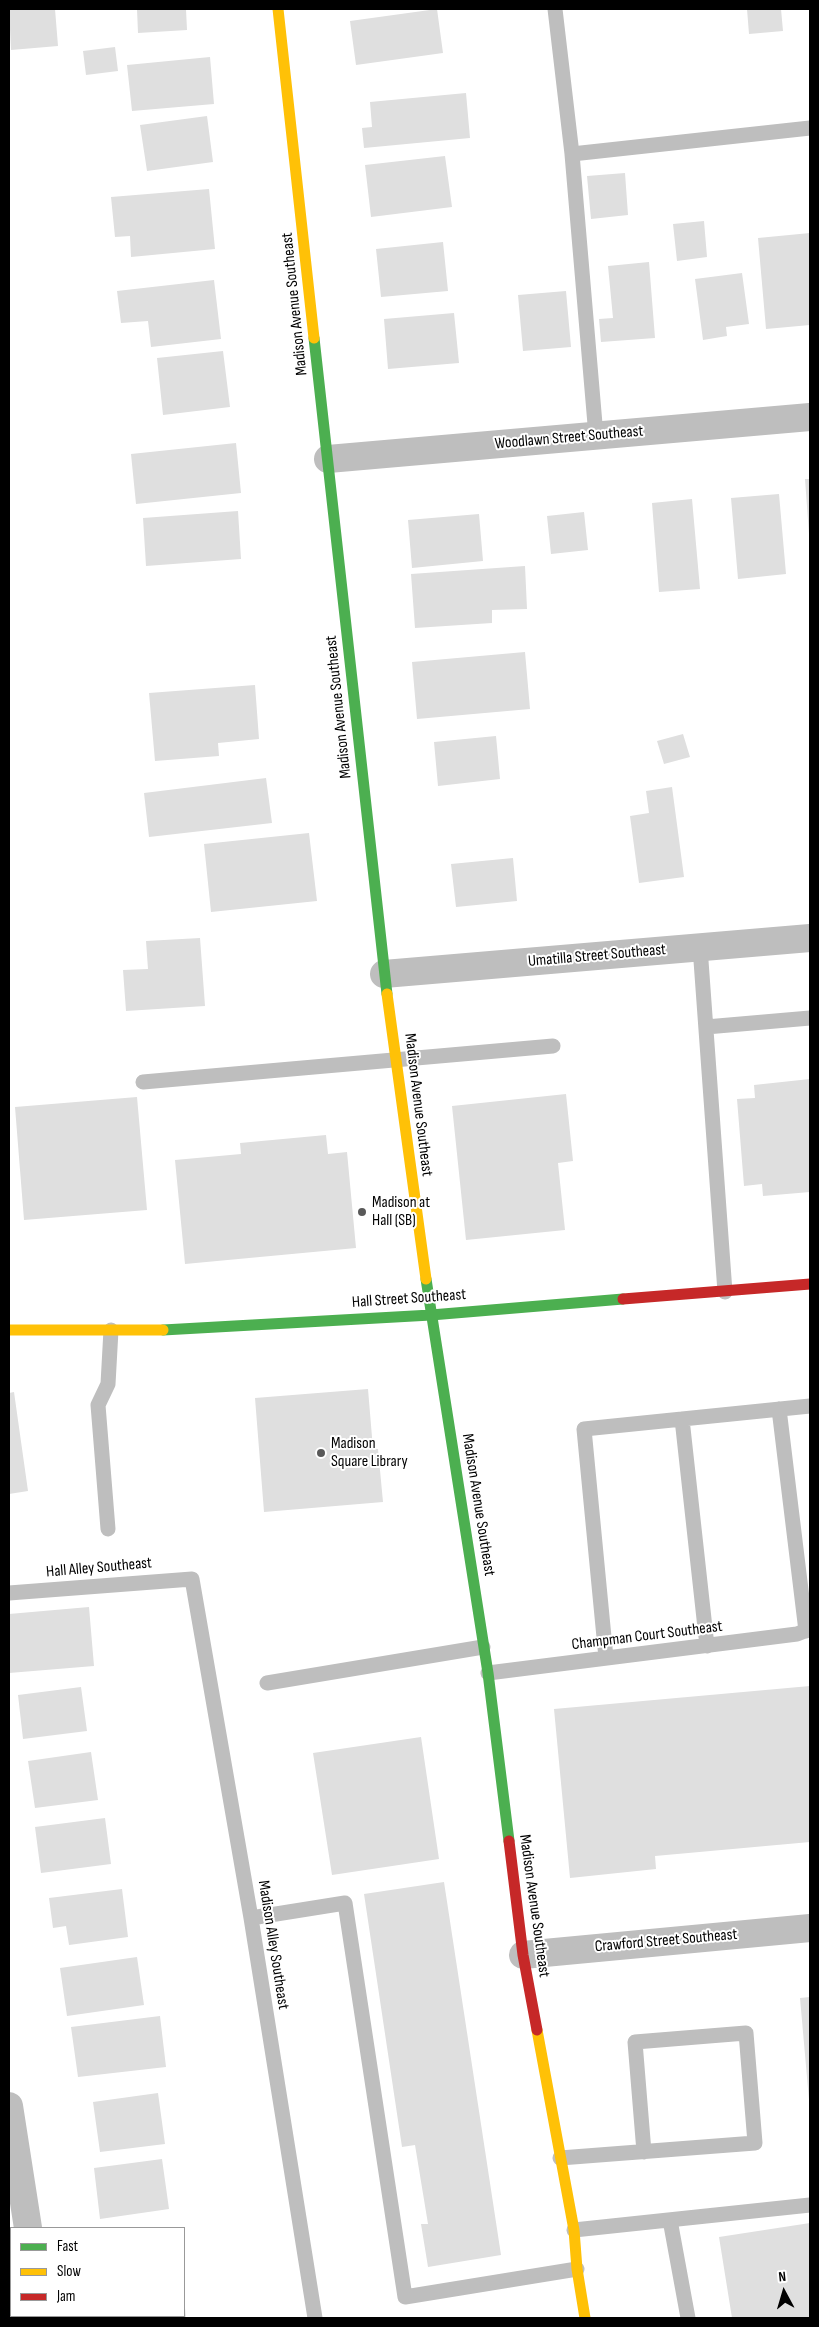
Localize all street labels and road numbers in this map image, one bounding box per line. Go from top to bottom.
street label: Madison Avenue Southeast [278,231,312,377]
street label: Woodlawn Street Southeast [494,422,644,454]
street label: Madison Avenue Southeast [322,634,356,780]
street label: Umatilla Street Southeast [527,940,667,972]
street label: Madison Avenue Southeast [400,1032,436,1178]
street label: Hall Street Southeast [351,1285,467,1313]
street label: Madison Avenue Southeast [457,1432,499,1578]
street label: Hall Alley Southeast [45,1554,153,1582]
street label: Champman Court Southeast [571,1617,723,1655]
street label: Madison Avenue Southeast [514,1833,554,1979]
street label: Madison Alley Southeast [253,1879,293,2011]
street label: Crawford Street Southeast [594,1925,738,1957]

